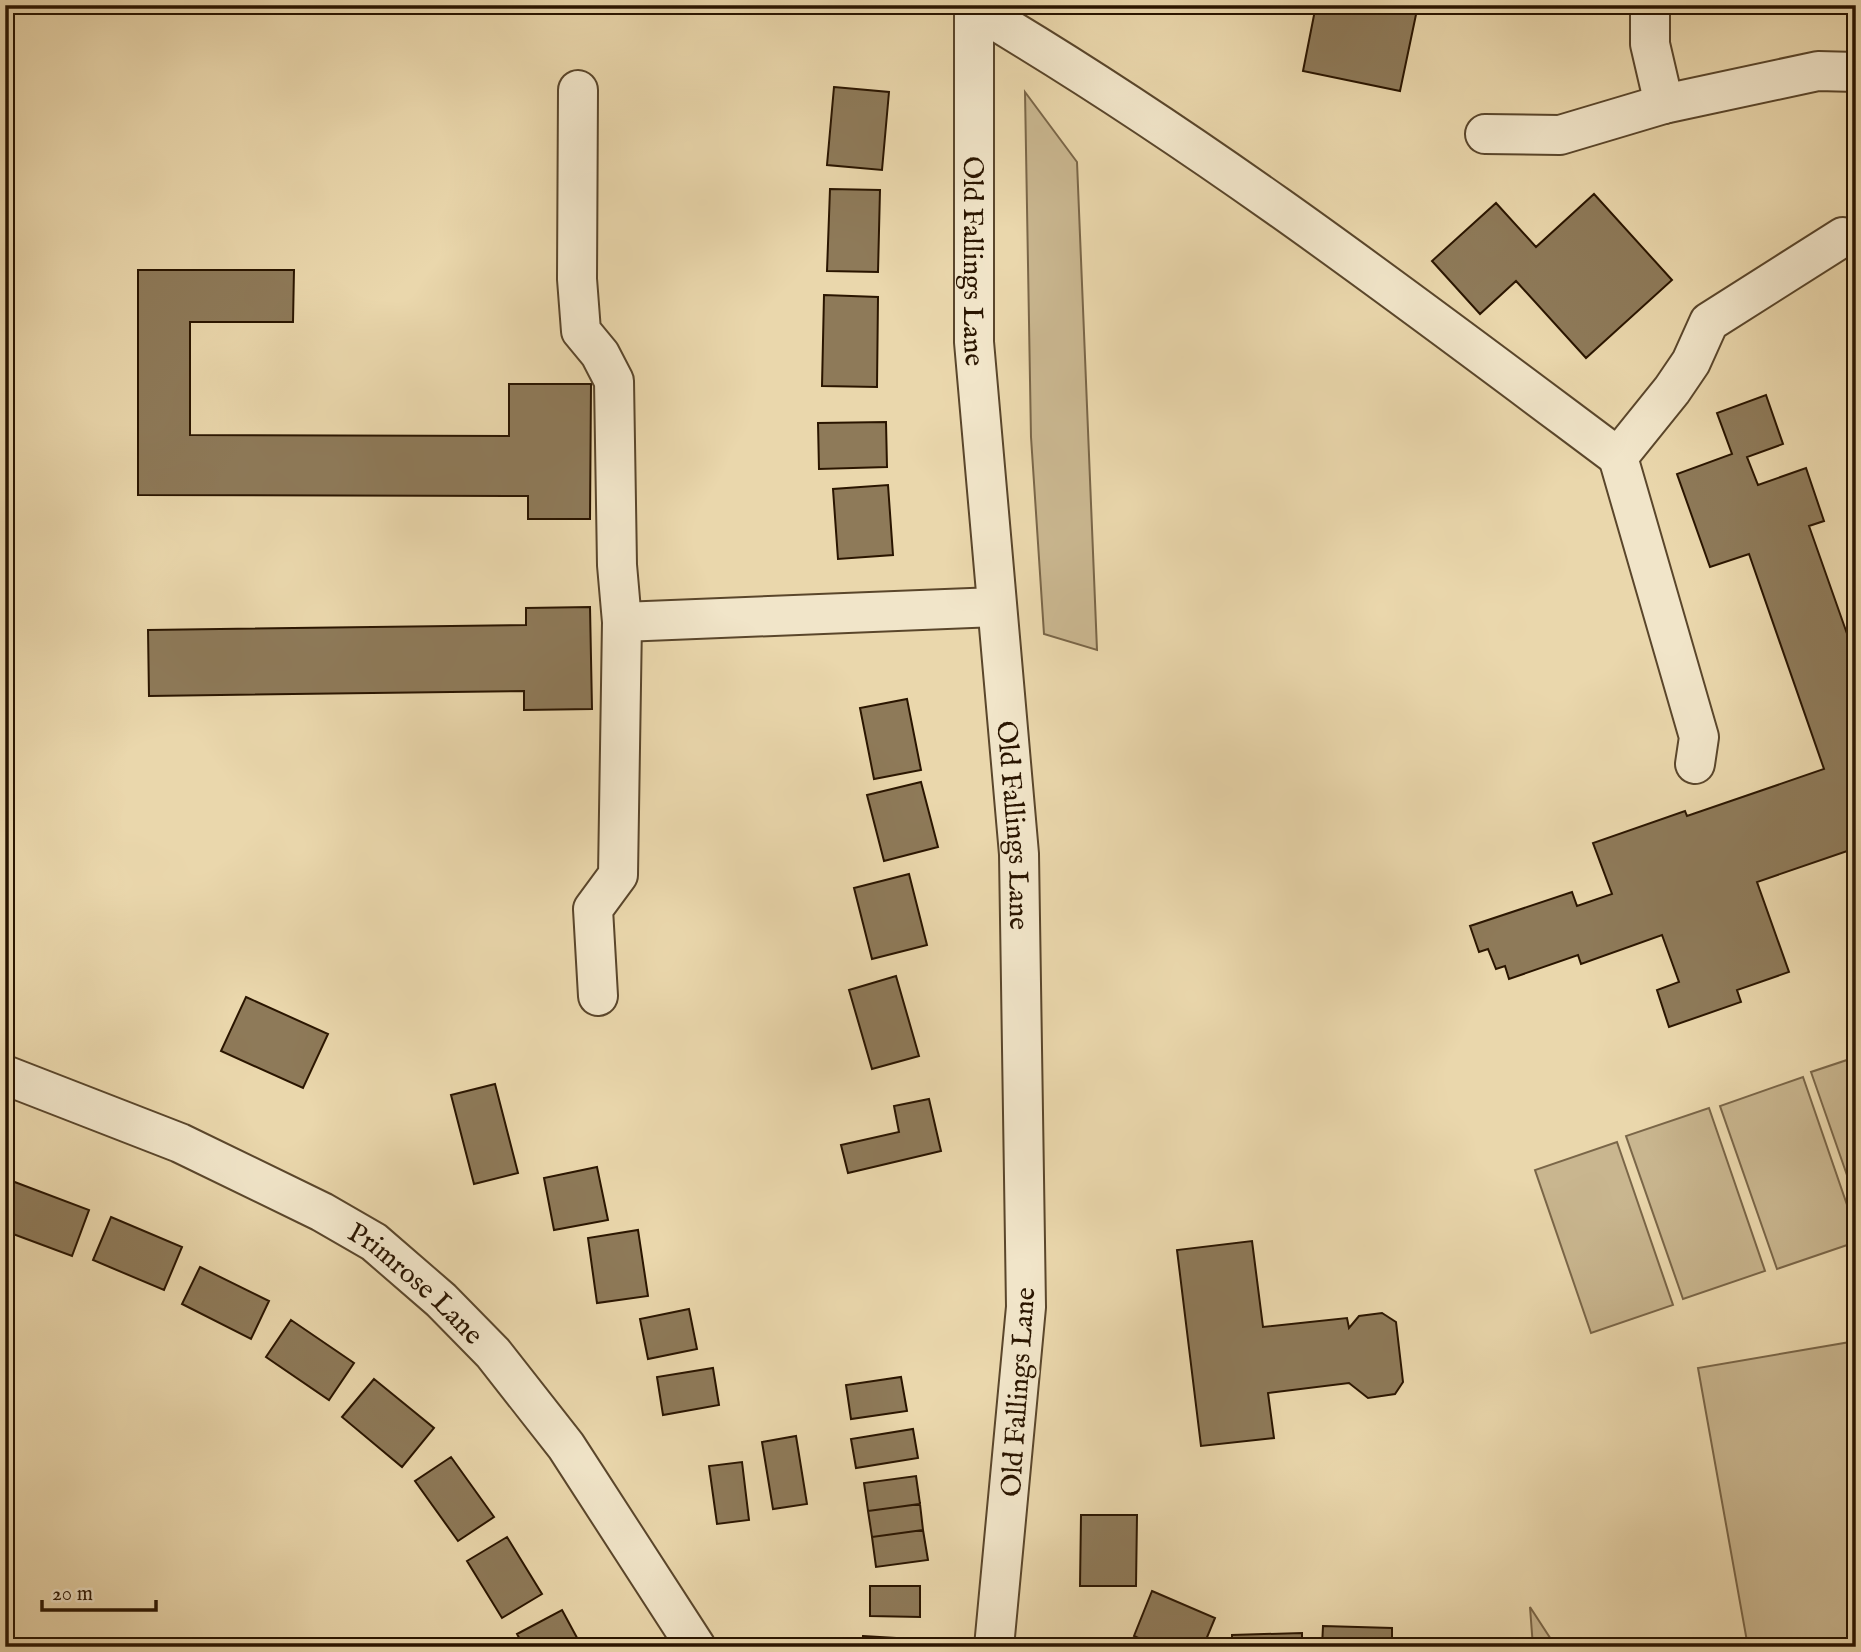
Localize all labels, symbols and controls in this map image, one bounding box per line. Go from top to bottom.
street label: Old Fallings Lane [954,156,991,368]
street label: Old Fallings Lane [987,719,1035,930]
street label: Primrose Lane [341,1216,490,1353]
street label: Old Fallings Lane [995,1286,1044,1498]
scale bar [42,1568,156,1612]
text: 20 m [52,1581,93,1608]

